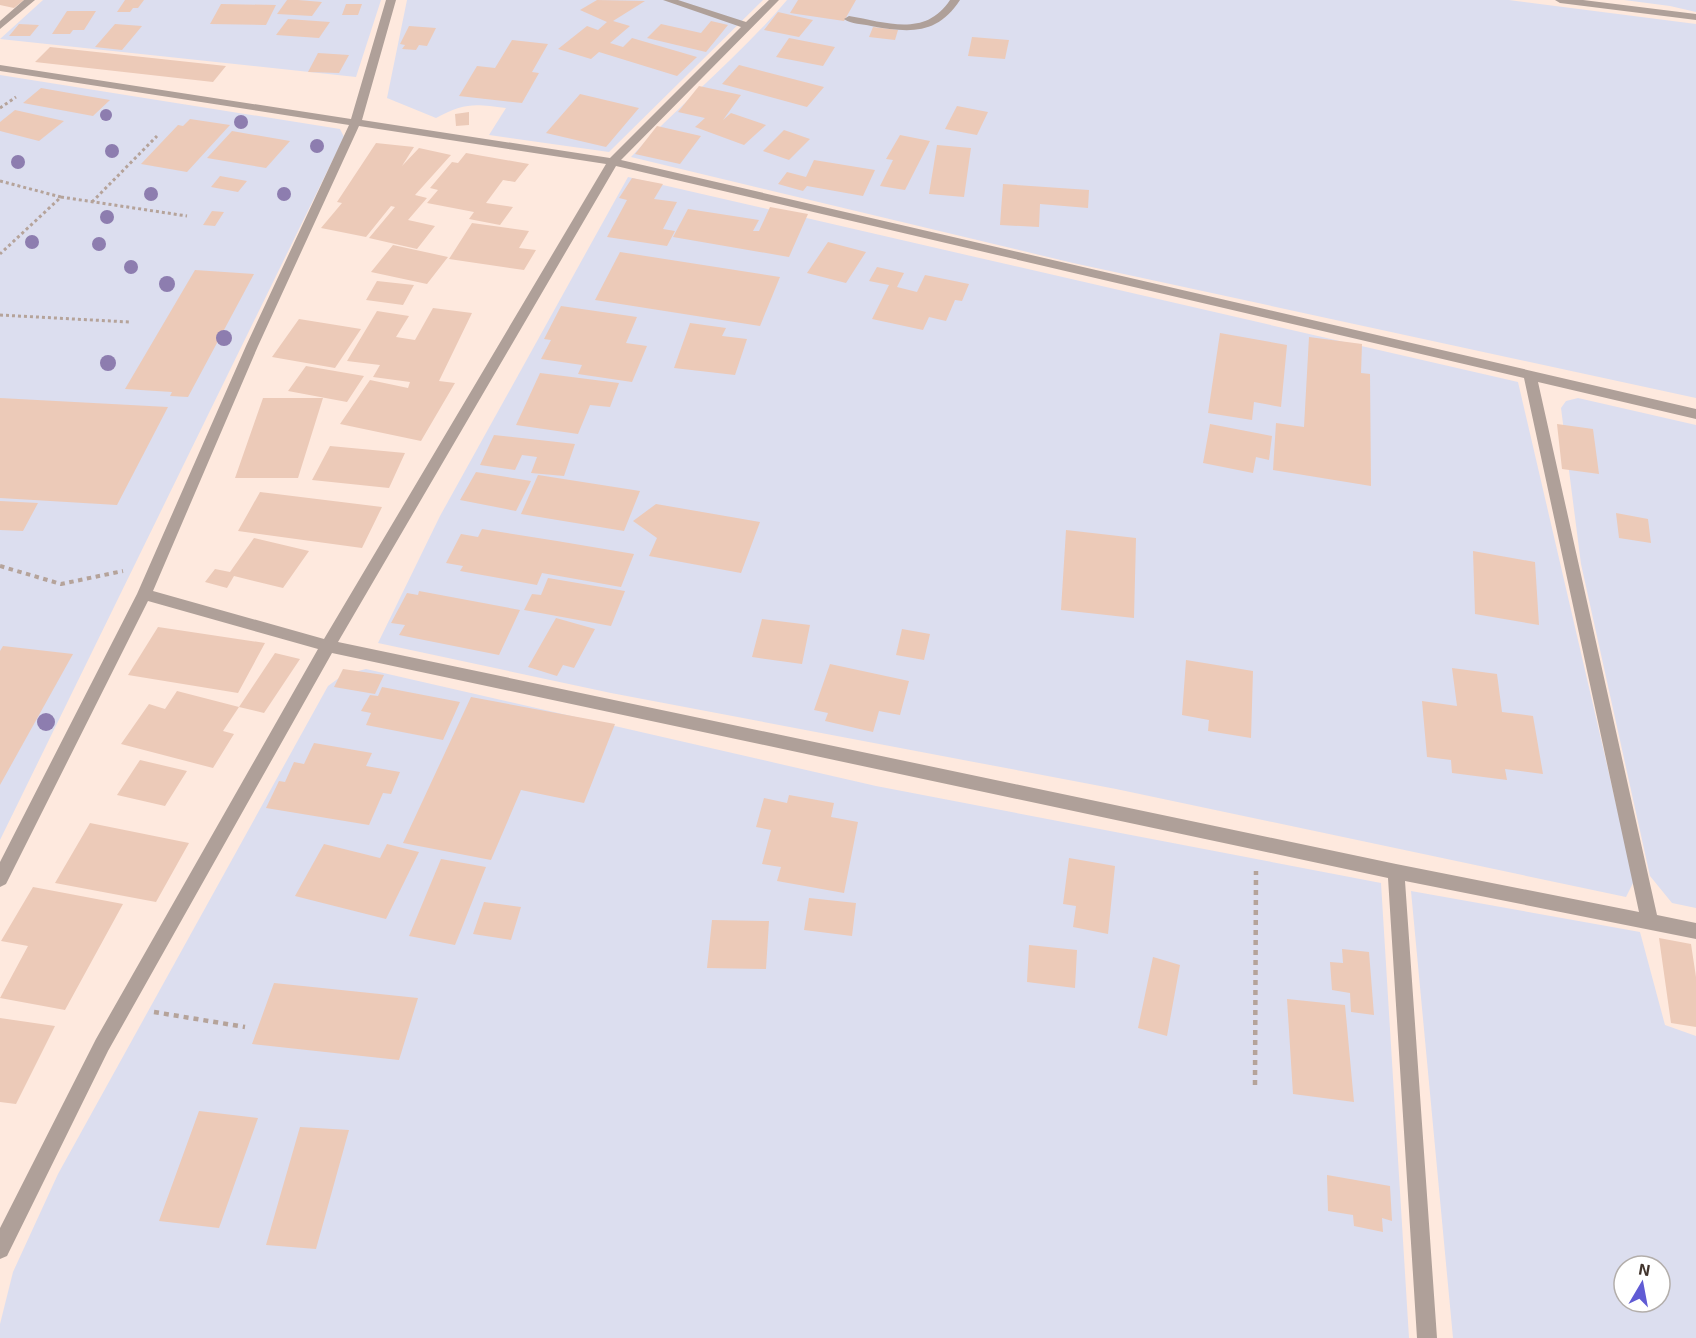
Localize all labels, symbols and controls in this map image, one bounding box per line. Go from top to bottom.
north arrow [1612,1254,1672,1314]
text: N [1637,1258,1652,1279]

